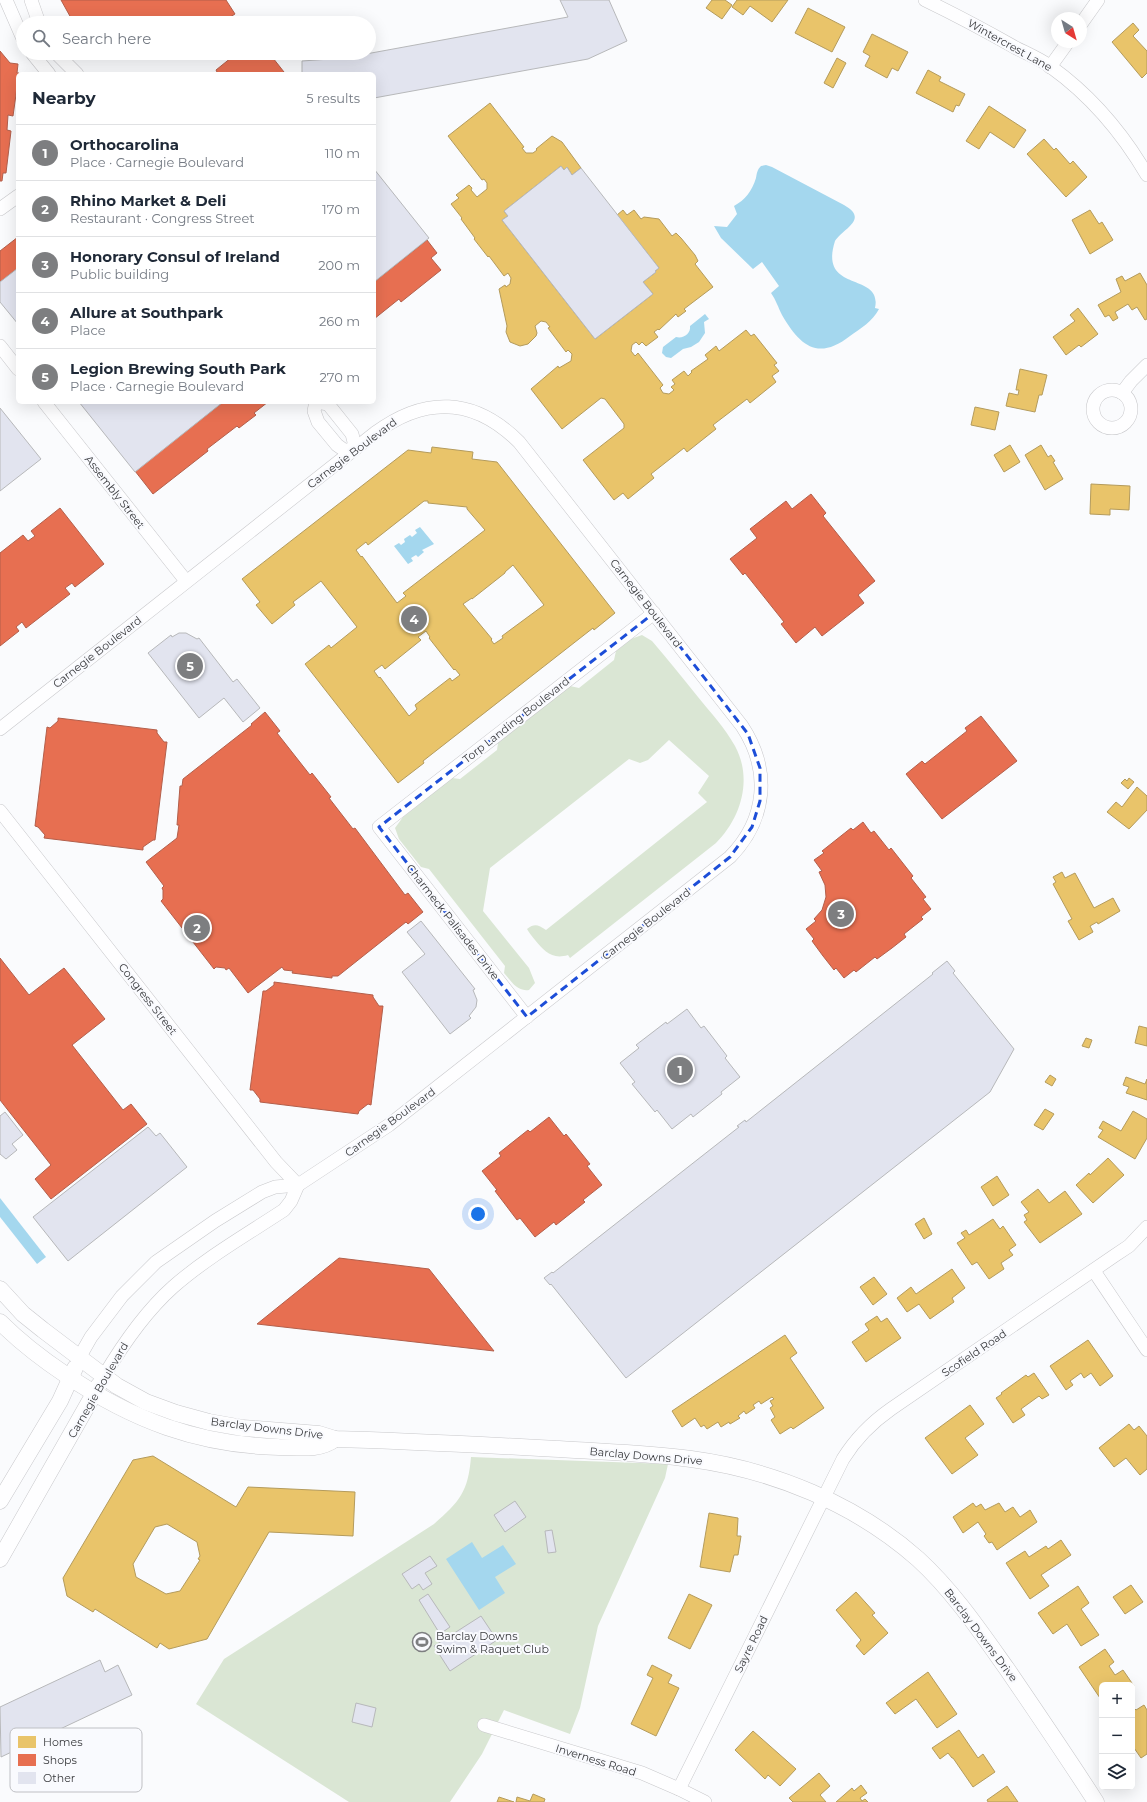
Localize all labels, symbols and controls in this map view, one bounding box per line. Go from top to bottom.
north arrow [1051,12,1087,48]
search box [16,16,376,60]
street label: Wintercrest Lane [965,16,1055,74]
icon: search [30,27,52,49]
text: Search here [62,29,151,48]
text: Nearby [32,88,96,108]
text: 5 results [306,90,360,106]
text: Orthocarolina [70,135,179,154]
text: 1 [42,145,48,161]
text: 110 m [325,145,360,161]
text: Place · Carnegie Boulevard [70,154,244,170]
text: Rhino Market & Deli [70,191,226,210]
text: 2 [41,201,49,217]
text: 170 m [322,201,360,217]
text: Restaurant · Congress Street [70,210,255,226]
text: Honorary Consul of Ireland [70,247,280,266]
text: 3 [41,257,49,273]
text: 200 m [318,257,360,273]
text: Public building [70,266,169,282]
text: Allure at Southpark [70,303,223,322]
text: 4 [41,313,49,329]
text: 260 m [319,313,360,329]
text: Place [70,322,106,338]
text: Legion Brewing South Park [70,359,286,378]
text: 5 [41,369,49,385]
text: 270 m [319,369,360,385]
text: Place · Carnegie Boulevard [70,378,244,394]
street label: Carnegie Boulevard [304,415,400,491]
street label: Assembly Street [82,452,148,532]
street label: Carnegie Boulevard [607,556,685,650]
pin: 4 [401,604,427,634]
street label: Carnegie Boulevard [50,613,144,691]
pin: 5 [177,651,203,681]
street label: Torp Landing Boulevard [460,674,572,766]
street label: Charmeck Palisades Drive [403,861,503,983]
street label: Carnegie Boulevard [599,885,693,963]
pin: 3 [828,899,854,929]
pin: 2 [184,913,210,943]
street label: Congress Street [116,960,181,1038]
pin: 1 [667,1055,693,1085]
street label: Carnegie Boulevard [342,1084,438,1160]
your location [468,1204,488,1224]
street label: Scofield Road [939,1326,1009,1380]
street label: Carnegie Boulevard [65,1339,131,1441]
street label: Barclay Downs Drive [210,1414,324,1442]
street label: Barclay Downs Drive [589,1444,703,1468]
street label: Barclay Downs Drive [941,1586,1021,1685]
street label: Sayre Road [731,1613,771,1675]
place label: Barclay Downs Swim & Raquet Club [436,1629,549,1656]
sports icon: Barclay Downs Swim & Raquet Club [411,1631,433,1653]
map controls [1099,1682,1135,1790]
button: + [1099,1682,1135,1718]
button: − [1099,1718,1135,1754]
legend [10,1728,142,1792]
text: Homes [43,1735,83,1749]
street label: Inverness Road [554,1741,638,1779]
text: Shops [43,1753,78,1767]
button: layers [1099,1754,1135,1790]
text: Other [43,1771,75,1785]

